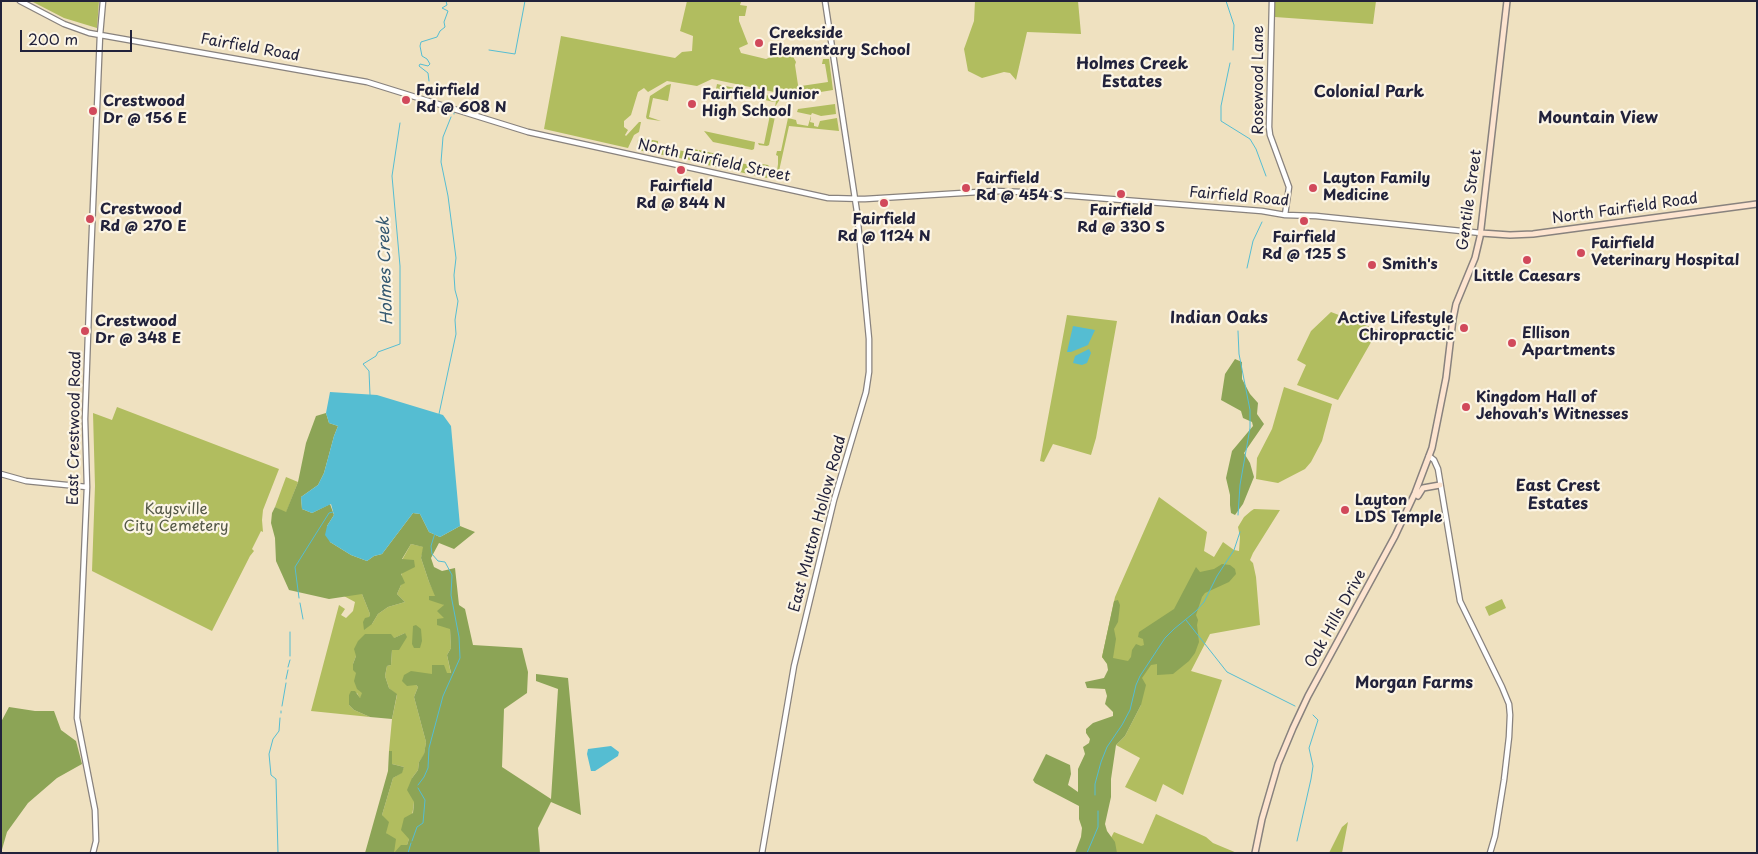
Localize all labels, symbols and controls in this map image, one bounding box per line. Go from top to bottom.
scale bar [22,20,135,52]
place label: Creekside Elementary School [769,25,910,60]
street label: Rosewood Lane [1250,25,1268,135]
text: 200 m [28,27,78,50]
street label: Fairfield Road [199,30,301,66]
marker: Creekside Elementary School [753,37,765,49]
district label: Holmes Creek Estates [1076,55,1188,93]
place label: Fairfield Rd @ 608 N [416,82,507,117]
district label: Colonial Park [1314,83,1424,103]
place label: Fairfield Junior High School [702,86,819,121]
place label: Crestwood Dr @ 156 E [103,93,187,128]
marker: Fairfield Rd @ 608 N [400,94,412,106]
marker: Fairfield Junior High School [686,98,698,110]
marker: Crestwood Dr @ 156 E [87,105,99,117]
district label: Mountain View [1538,109,1658,129]
street label: North Fairfield Street [636,136,792,186]
street label: Gentile Street [1454,148,1486,252]
marker: Fairfield Rd @ 844 N [675,164,687,176]
place label: Fairfield Rd @ 454 S [976,170,1063,205]
place label: Layton Family Medicine [1323,170,1430,205]
place label: Fairfield Rd @ 844 N [636,178,726,213]
marker: Fairfield Rd @ 454 S [960,182,972,194]
marker: Layton Family Medicine [1307,182,1319,194]
street label: Fairfield Road [1188,184,1290,210]
marker: Fairfield Rd @ 330 S [1115,188,1127,200]
street label: North Fairfield Road [1551,190,1699,228]
marker: Fairfield Rd @ 1124 N [878,197,890,209]
place label: Crestwood Rd @ 270 E [100,201,187,236]
place label: Fairfield Rd @ 330 S [1077,202,1165,237]
place label: Fairfield Rd @ 1124 N [837,211,931,246]
marker: Crestwood Rd @ 270 E [84,213,96,225]
marker: Fairfield Rd @ 125 S [1298,215,1310,227]
water label: Holmes Creek [375,217,397,325]
place label: Fairfield Rd @ 125 S [1262,229,1346,264]
place label: Fairfield Veterinary Hospital [1591,235,1739,270]
marker: Fairfield Veterinary Hospital [1575,247,1587,259]
marker: Little Caesars [1521,254,1533,266]
place label: Smith's [1382,256,1438,274]
marker: Smith's [1366,259,1378,271]
place label: Little Caesars [1474,268,1580,286]
district label: Indian Oaks [1170,309,1268,329]
place label: Active Lifestyle Chiropractic [1337,310,1454,345]
place label: Crestwood Dr @ 348 E [95,313,181,348]
marker: Active Lifestyle Chiropractic [1458,322,1470,334]
marker: Crestwood Dr @ 348 E [79,325,91,337]
place label: Ellison Apartments [1522,325,1615,360]
marker: Ellison Apartments [1506,337,1518,349]
street label: East Crestwood Road [65,351,85,505]
place label: Kingdom Hall of Jehovah's Witnesses [1476,389,1628,424]
marker: Kingdom Hall of Jehovah's Witnesses [1460,401,1472,413]
street label: East Mutton Hollow Road [786,434,850,614]
district label: East Crest Estates [1516,477,1600,515]
place label: Layton LDS Temple [1355,492,1442,527]
park label: Kaysville City Cemetery [124,501,228,536]
marker: Layton LDS Temple [1339,504,1351,516]
street label: Oak Hills Drive [1302,567,1370,671]
district label: Morgan Farms [1355,674,1473,694]

